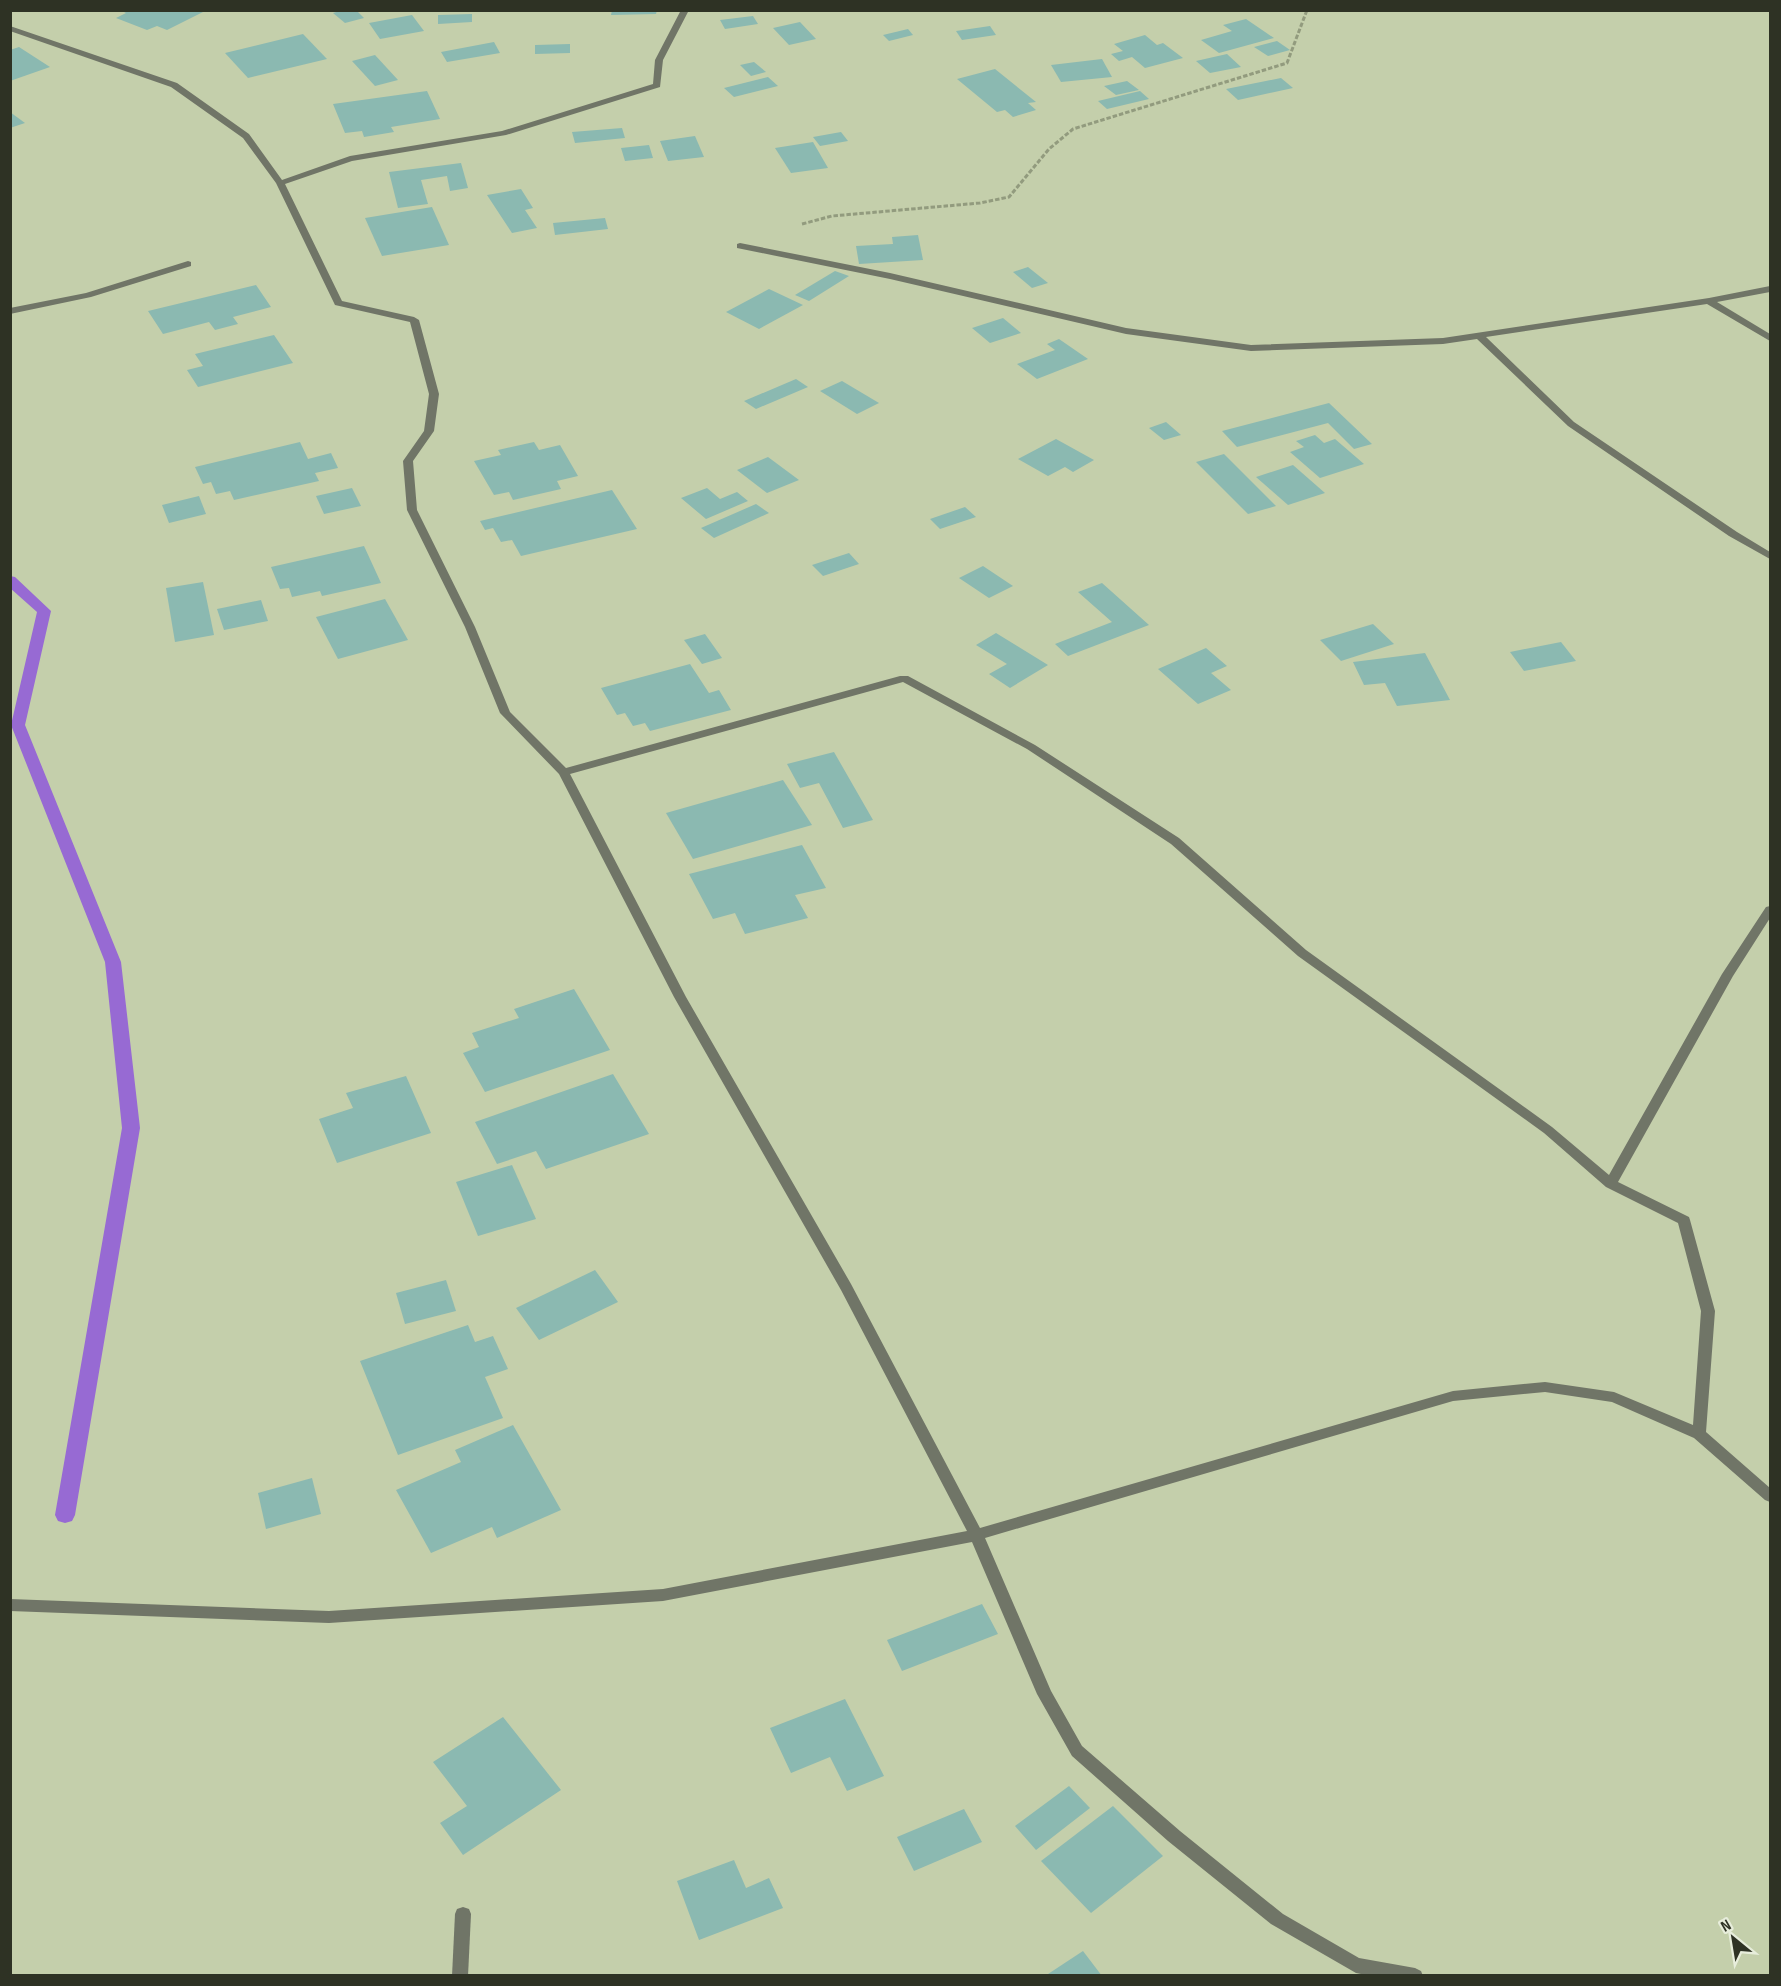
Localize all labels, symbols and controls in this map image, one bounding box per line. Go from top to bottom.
north arrow [1703,1908,1763,1968]
text: N [1718,1916,1735,1937]

